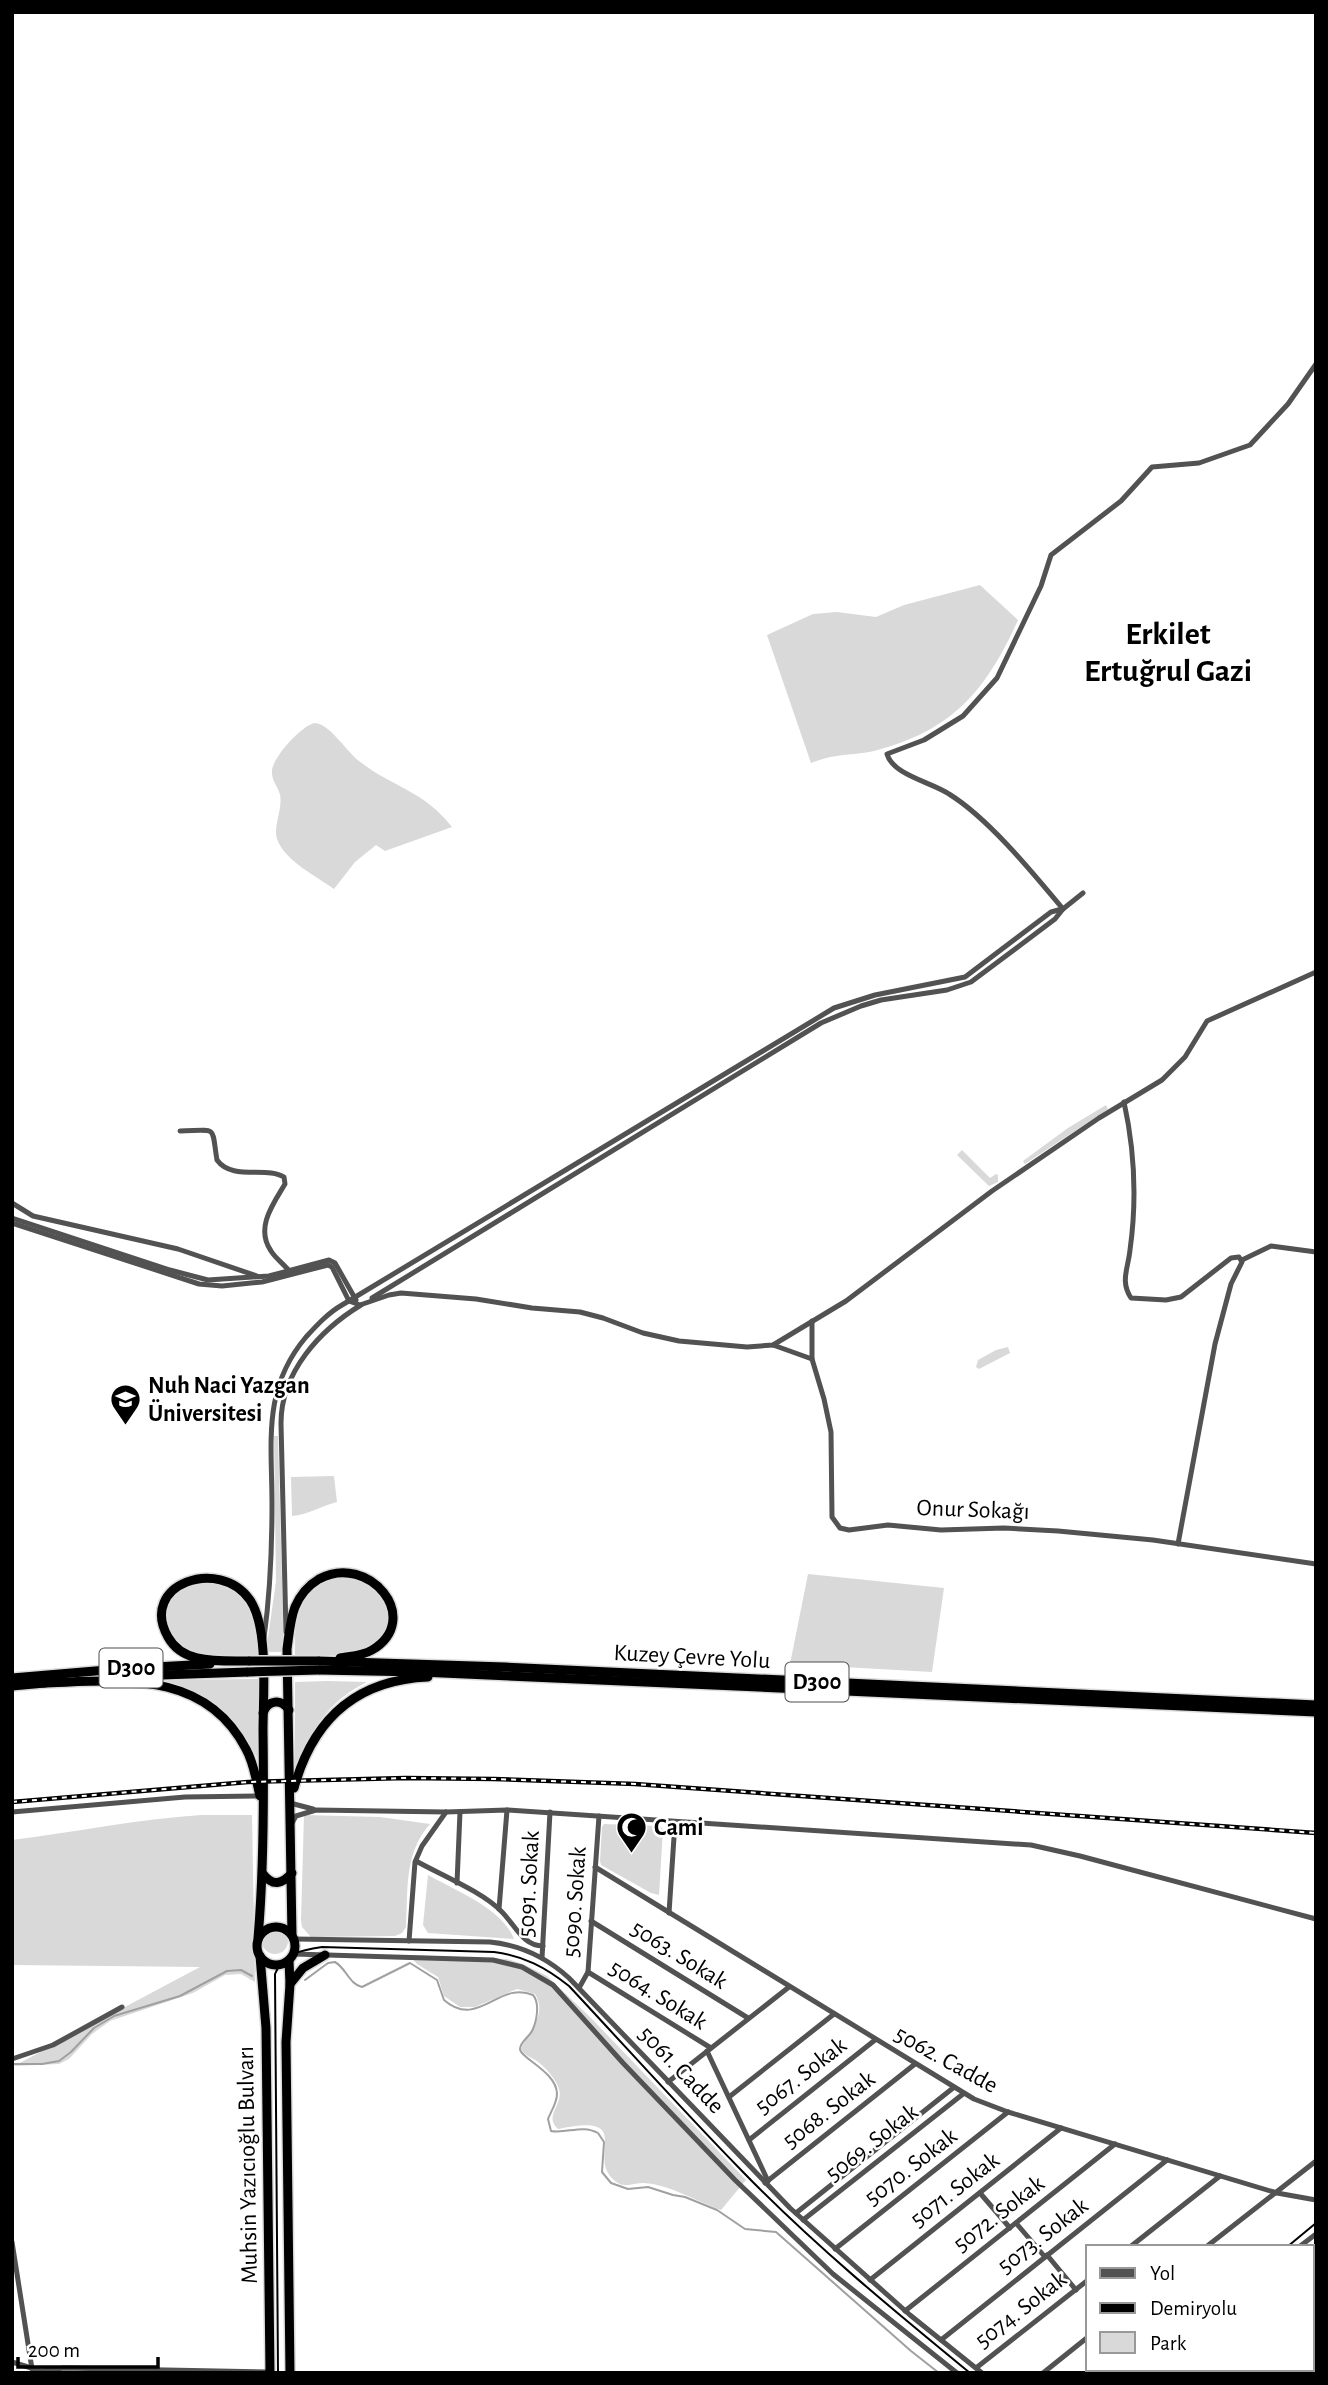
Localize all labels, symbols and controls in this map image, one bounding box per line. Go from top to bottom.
district label: Erkilet Ertuğrul Gazi [1084,618,1252,687]
place label: Nuh Naci Yazgan Üniversitesi [148,1374,310,1426]
school or university icon: Nuh Naci Yazgan Üniversitesi [108,1383,142,1427]
street label: Onur Sokağı [916,1496,1030,1524]
street label: Kuzey Çevre Yolu [613,1641,771,1673]
road number: D300 [100,1648,162,1688]
road number: D300 [786,1662,848,1702]
mosque icon: Cami [614,1811,648,1855]
place label: Cami [654,1816,703,1840]
street label: 5091. Sokak [514,1830,544,1938]
street label: 5090. Sokak [559,1846,591,1958]
street label: 5063. Sokak [627,1916,731,1994]
street label: 5064. Sokak [605,1956,711,2034]
street label: 5061. Cadde [634,2022,728,2118]
street label: 5062. Cadde [890,2022,1002,2098]
street label: 5067. Sokak [751,2033,851,2119]
street label: Muhsin Yazıcıoğlu Bulvarı [234,2046,262,2284]
street label: 5068. Sokak [778,2067,880,2153]
street label: 5069. Sokak [821,2100,923,2186]
street label: 5070. Sokak [860,2124,962,2210]
street label: 5071. Sokak [906,2148,1004,2232]
street label: 5072. Sokak [949,2171,1049,2257]
street label: 5073. Sokak [993,2194,1093,2278]
legend [1086,2245,1314,2371]
text: Yol [1150,2263,1175,2284]
street label: 5074. Sokak [971,2267,1071,2353]
text: Demiryolu [1150,2298,1237,2319]
scale bar [18,2326,158,2370]
text: Park [1150,2333,1187,2354]
text: 200 m [28,2340,80,2361]

